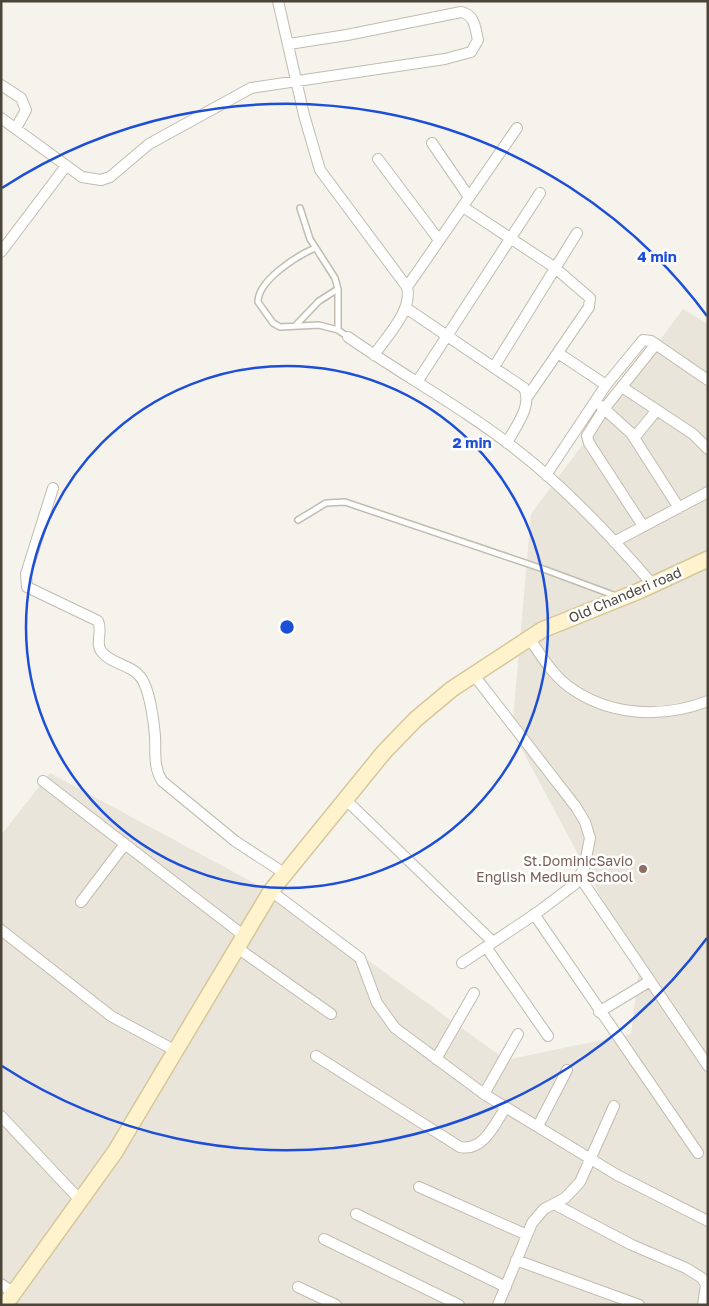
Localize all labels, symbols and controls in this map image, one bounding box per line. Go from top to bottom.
text: 4 min [637,247,677,265]
text: 2 min [452,433,492,451]
street label: Old Chanderi road [566,563,684,626]
centre of rings [278,618,296,636]
place label: St.DominicSavio English Medium School [476,852,633,885]
marker: St.DominicSavio English Medium School [637,863,649,875]

